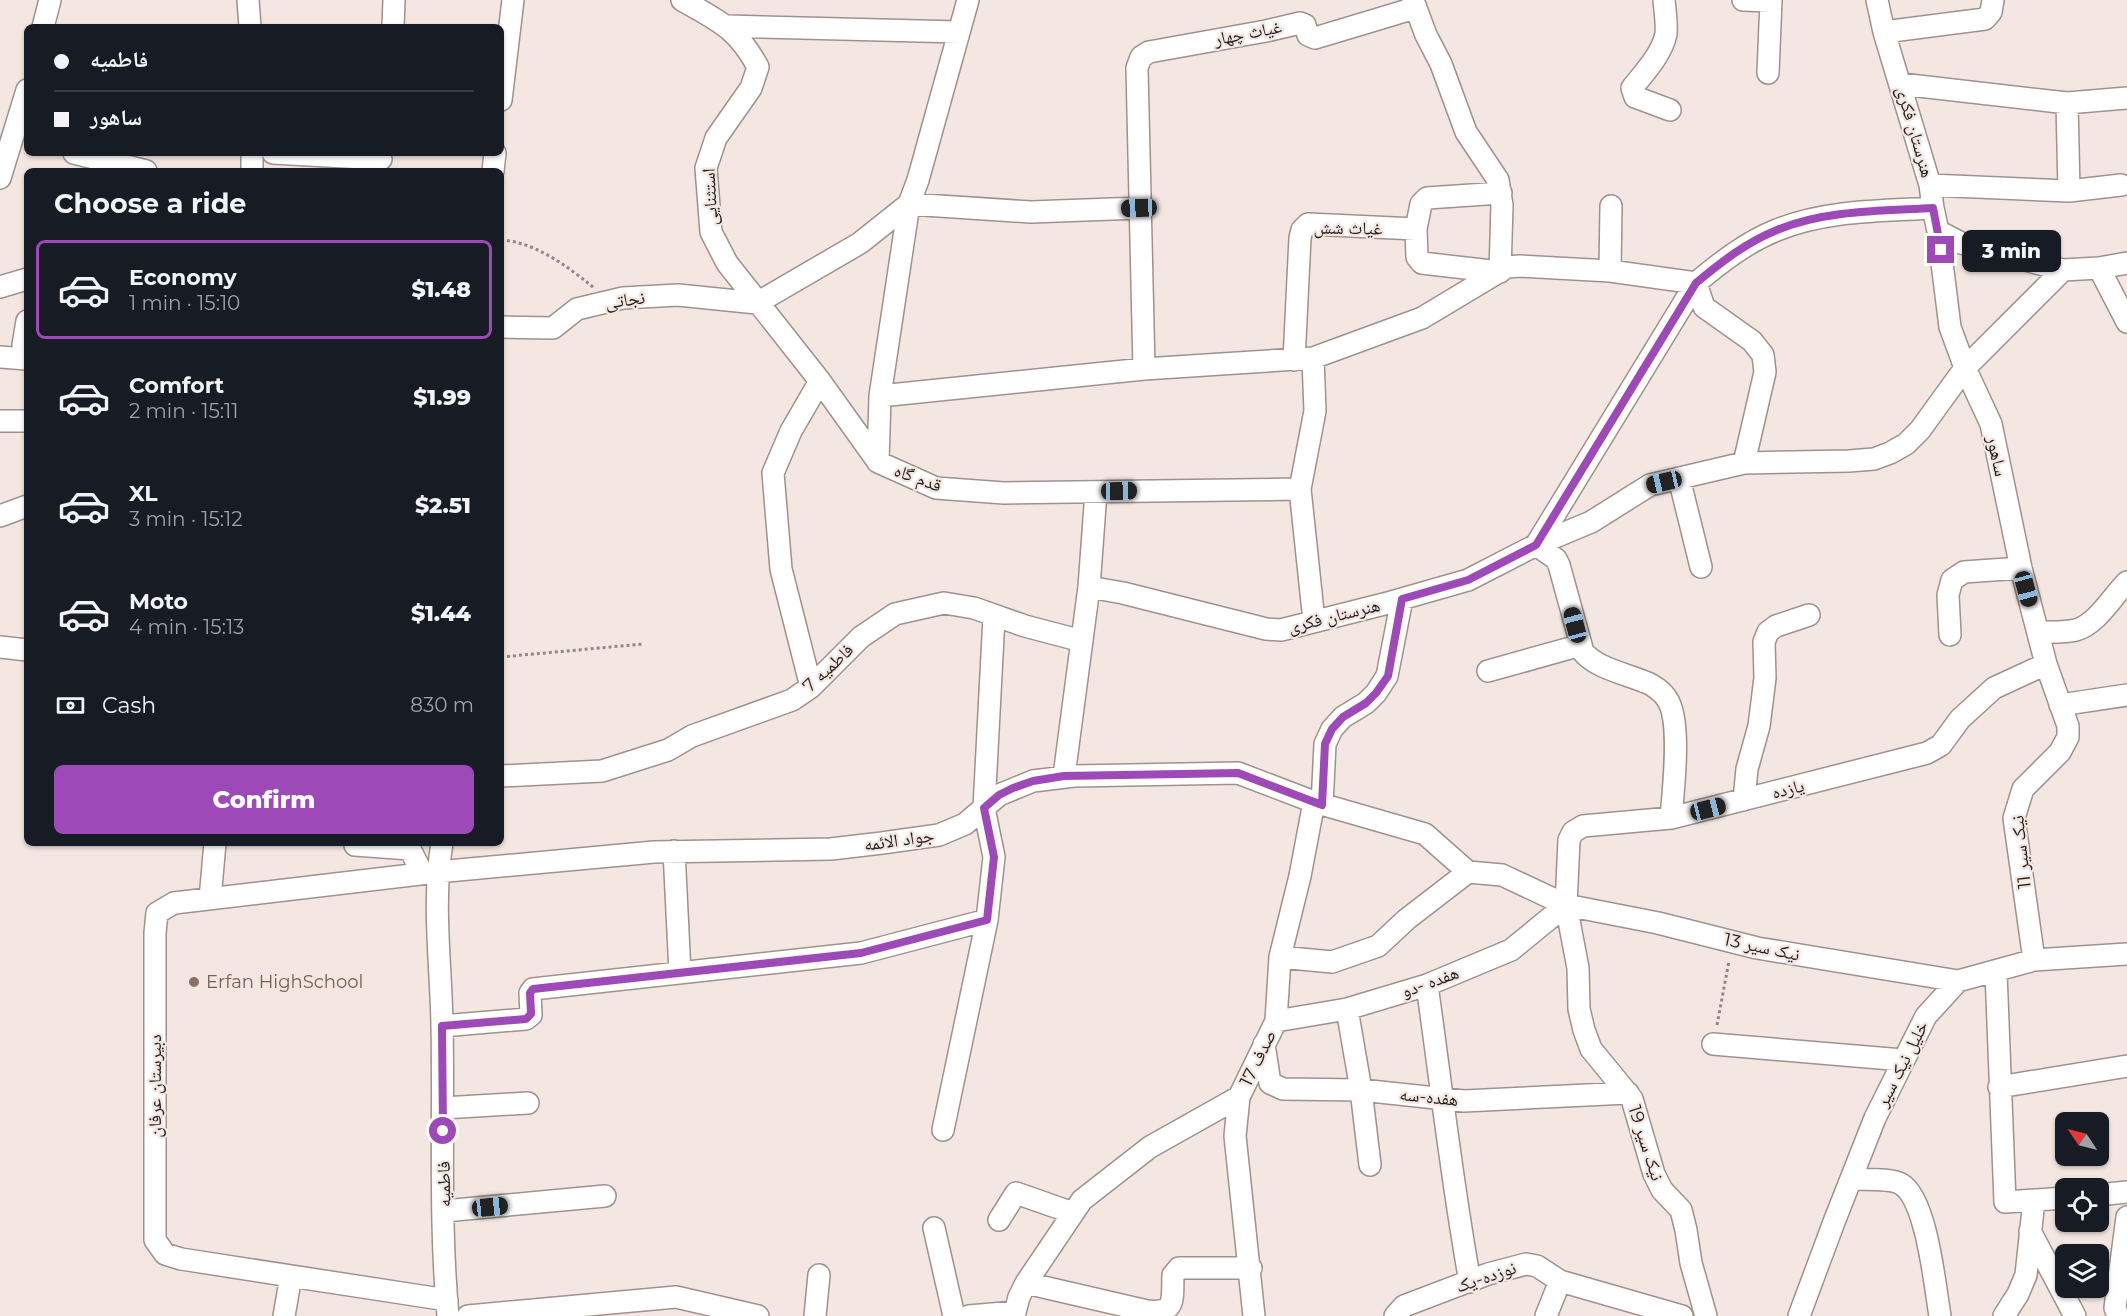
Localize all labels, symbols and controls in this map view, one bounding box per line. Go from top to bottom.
street label: غیاث چهار [1211,16,1284,51]
text: فاطمیه [90,46,148,73]
street label: هنرستان فکری [1891,84,1939,180]
text: ساهور [90,104,142,131]
street label: استثنایی [698,168,722,226]
text: Choose a ride [54,187,246,220]
car [1121,198,1157,218]
street label: غیاث شش [1313,216,1383,240]
callout: 3 min [1962,229,2061,271]
route end [1927,236,1954,263]
text: 3 min [1982,239,2041,263]
icon: car [57,263,111,317]
text: Economy [129,264,237,291]
text: $1.48 [411,276,471,303]
street label: نجاتی [604,286,646,314]
text: 1 min · 15:10 [129,291,240,315]
icon: car [57,371,111,425]
text: Comfort [129,372,224,399]
text: $1.99 [413,384,471,411]
text: 2 min · 15:11 [129,399,238,423]
street label: ساهور [1982,433,2012,478]
street label: قدم گاه [891,459,945,498]
car [1644,469,1684,495]
icon: car [57,479,111,533]
text: XL [129,480,158,507]
car [1101,482,1137,500]
text: $2.51 [415,492,471,519]
text: 3 min · 15:12 [129,507,243,531]
car [2013,569,2039,609]
icon: car [57,587,111,641]
text: Moto [129,588,188,615]
street label: هنرستان فکری [1286,594,1382,638]
text: $1.44 [411,600,471,627]
car [1562,605,1588,645]
text: 4 min · 15:13 [129,615,244,639]
street label: فاطمیه 7 [798,639,858,697]
icon: cash [54,689,87,722]
text: Cash [102,692,156,719]
text: 830 m [410,693,474,717]
button: Confirm [54,765,474,834]
street label: یازده [1770,774,1806,804]
car [1688,796,1728,822]
street label: نیک سیر 11 [2006,814,2036,890]
street label: جواد الائمه [863,824,935,856]
street label: نیک سیر 13 [1722,928,1802,966]
street label: هفده -دو [1398,961,1462,1003]
place label: Erfan HighSchool [206,971,363,993]
marker: Erfan HighSchool [187,975,201,989]
street label: خلیل نیک سیر [1871,1017,1933,1111]
street label: صدف 17 [1235,1026,1281,1090]
street label: دبیرستان عرفان [144,1034,166,1138]
street label: هفده-سه [1399,1083,1459,1111]
street label: نیک سیر 19 [1624,1103,1669,1183]
north arrow [2055,1112,2109,1166]
map controls [2055,1112,2109,1298]
route start [429,1117,456,1144]
street label: فاطمیه [433,1161,455,1207]
button: locate [2055,1178,2109,1232]
car [471,1196,509,1218]
button: layers [2055,1244,2109,1298]
street label: نوزده-یک [1453,1256,1519,1298]

